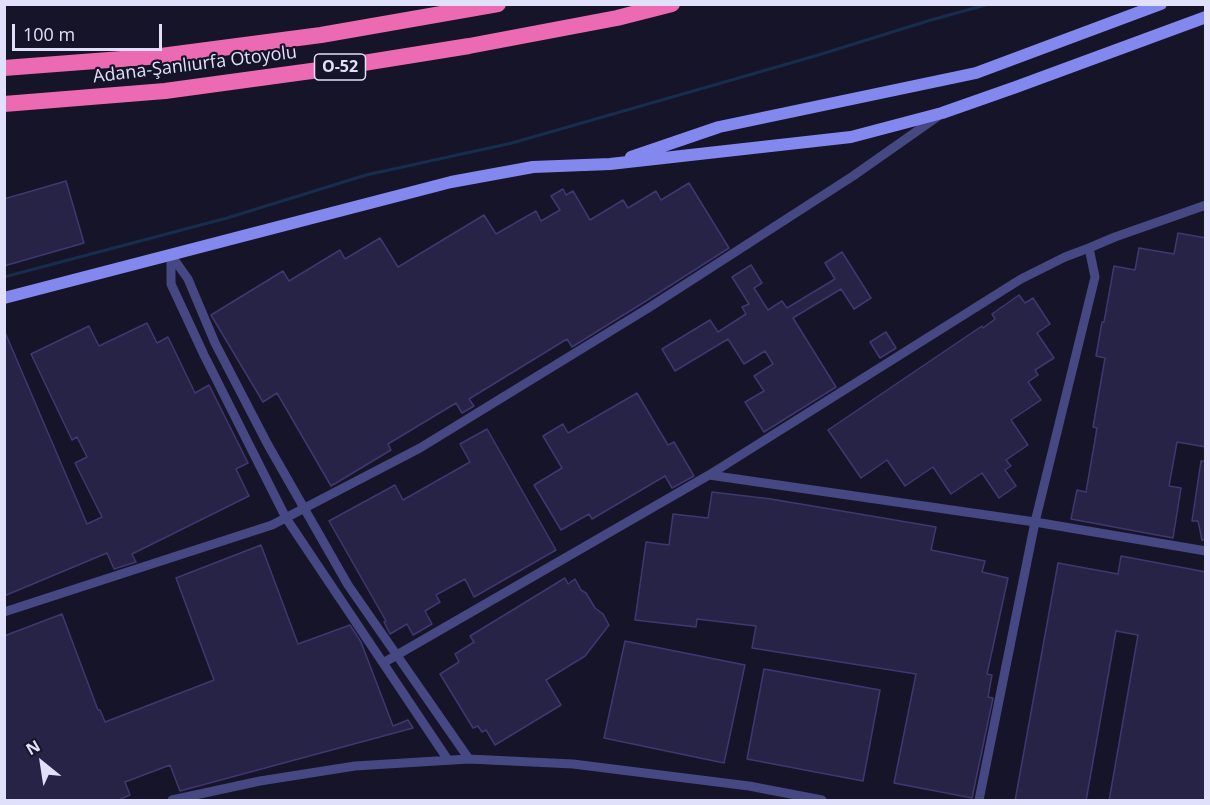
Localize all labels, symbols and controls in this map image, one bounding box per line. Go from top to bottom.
scale bar [15,12,165,50]
text: 100 m [23,22,75,46]
street label: Adana-Şanlıurfa Otoyolu [92,42,298,88]
road number: O-52 [314,54,366,80]
north arrow [12,733,72,793]
text: N [22,735,44,760]

